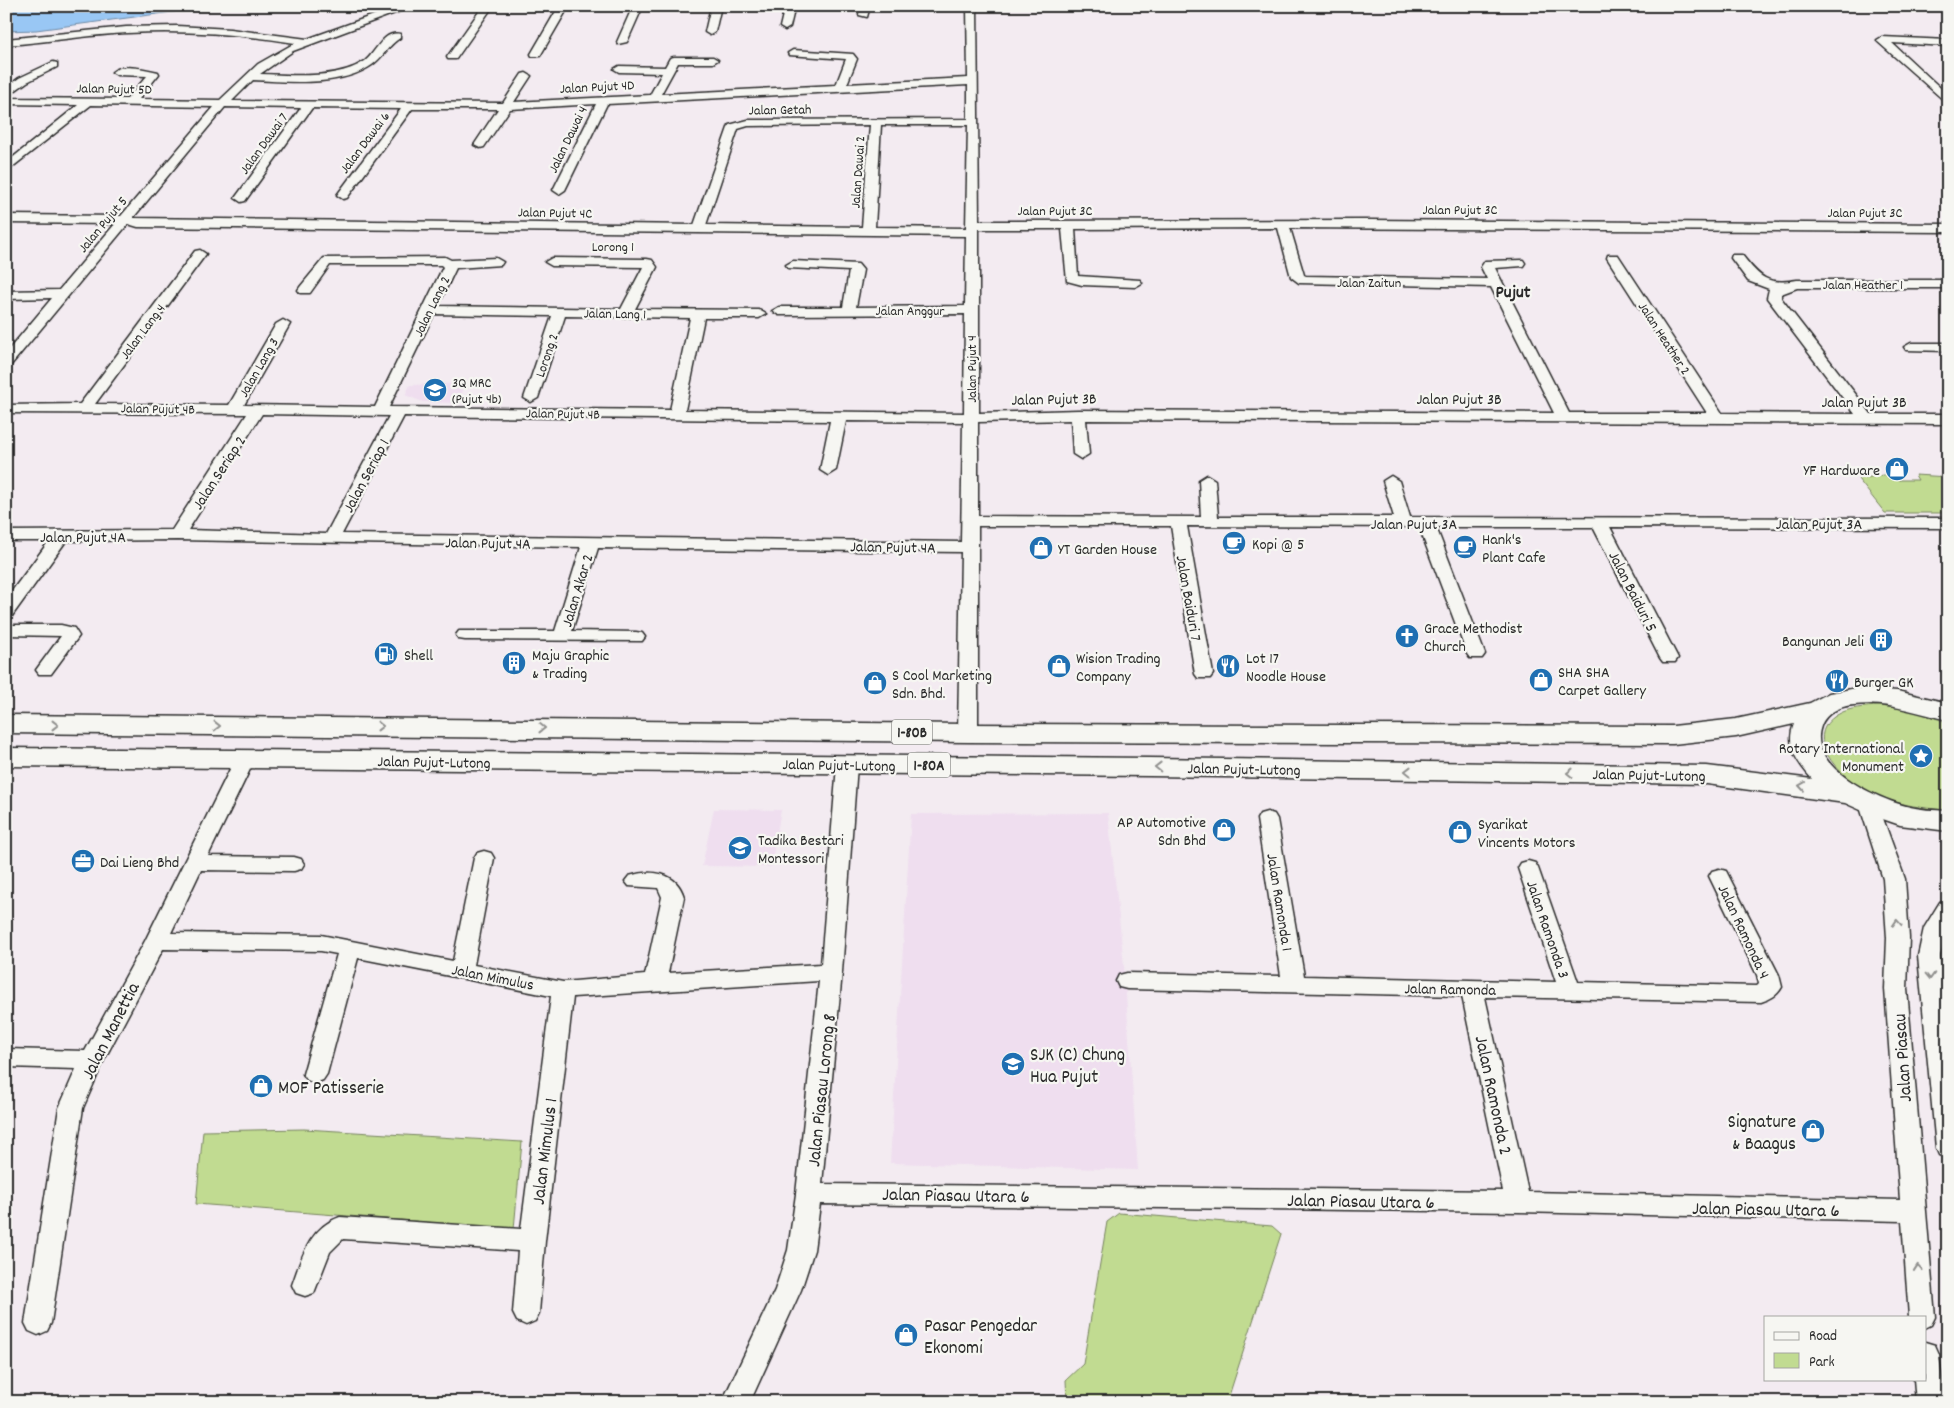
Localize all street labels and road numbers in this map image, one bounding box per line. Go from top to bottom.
street label: Jalan Pujut 4D [559,76,635,100]
street label: Jalan Pujut 5D [76,79,152,101]
street label: Jalan Getah [749,100,812,122]
street label: Jalan Dawai 4 [544,103,594,177]
street label: Jalan Dawai 6 [336,108,396,178]
street label: Jalan Dawai 7 [235,109,294,179]
street label: Jalan Dawai 2 [846,135,871,209]
street label: Jalan Pujut 5 [74,193,133,258]
street label: Jalan Pujut 3C [1423,201,1497,221]
street label: Jalan Pujut 3C [1018,202,1092,222]
street label: Jalan Pujut 4C [518,203,592,225]
street label: Jalan Pujut 3C [1828,204,1902,224]
street label: Lorong 1 [592,238,634,258]
street label: Jalan Lang 2 [409,273,456,341]
street label: Jalan Zaitun [1337,274,1401,294]
street label: Jalan Heather 1 [1823,276,1903,296]
street label: Jalan Heather 2 [1632,299,1694,380]
street label: Jalan Lang 4 [116,300,171,364]
street label: Jalan Anggur [876,302,945,322]
street label: Jalan Lang 1 [584,304,646,326]
street label: Lorong 2 [531,331,565,380]
street label: Jalan Lang 3 [235,335,285,401]
street label: Jalan Pujut 4 [963,335,983,403]
street label: Jalan Pujut 3B [1011,388,1097,413]
street label: Jalan Pujut 3B [1416,389,1502,412]
street label: Jalan Pujut 3B [1821,392,1907,415]
street label: Jalan Pujut 4B [121,399,196,421]
street label: Jalan Pujut 4B [526,404,601,426]
street label: Jalan Seriap 2 [188,432,253,515]
street label: Jalan Seriap 1 [338,435,396,517]
street label: Jalan Pujut 3A [1371,514,1457,537]
street label: Jalan Pujut 3A [1776,514,1862,537]
street label: Jalan Pujut 4A [40,527,126,550]
street label: Jalan Pujut 4A [445,532,531,557]
street label: Jalan Pujut 4A [850,536,936,561]
street label: Jalan Baiduri 5 [1602,548,1662,637]
street label: Jalan Akar 2 [556,551,600,630]
street label: Jalan Baiduri 7 [1169,554,1206,643]
road number: 1-80B [892,720,932,744]
street label: Jalan Pujut-Lutong [377,751,491,776]
road number: 1-80A [908,752,950,778]
street label: Jalan Pujut-Lutong [782,754,896,779]
street label: Jalan Pujut-Lutong [1187,758,1301,783]
street label: Jalan Pujut-Lutong [1592,764,1706,789]
street label: Jalan Ramonda 1 [1259,852,1298,953]
street label: Jalan Ramonda 3 [1519,878,1574,982]
street label: Jalan Ramonda 4 [1711,881,1775,983]
street label: Jalan Mimulus [449,959,536,998]
street label: Jalan Manettia [76,977,149,1085]
street label: Jalan Ramonda [1404,978,1496,1003]
street label: Jalan Piasau Lorong 8 [802,1013,845,1168]
street label: Jalan Piasau [1888,1013,1921,1103]
street label: Jalan Ramonda 2 [1466,1034,1517,1158]
street label: Jalan Mimulus 1 [527,1096,566,1206]
street label: Jalan Piasau Utara 6 [882,1183,1030,1212]
street label: Jalan Piasau Utara 6 [1287,1189,1435,1218]
street label: Jalan Piasau Utara 6 [1692,1197,1840,1226]

